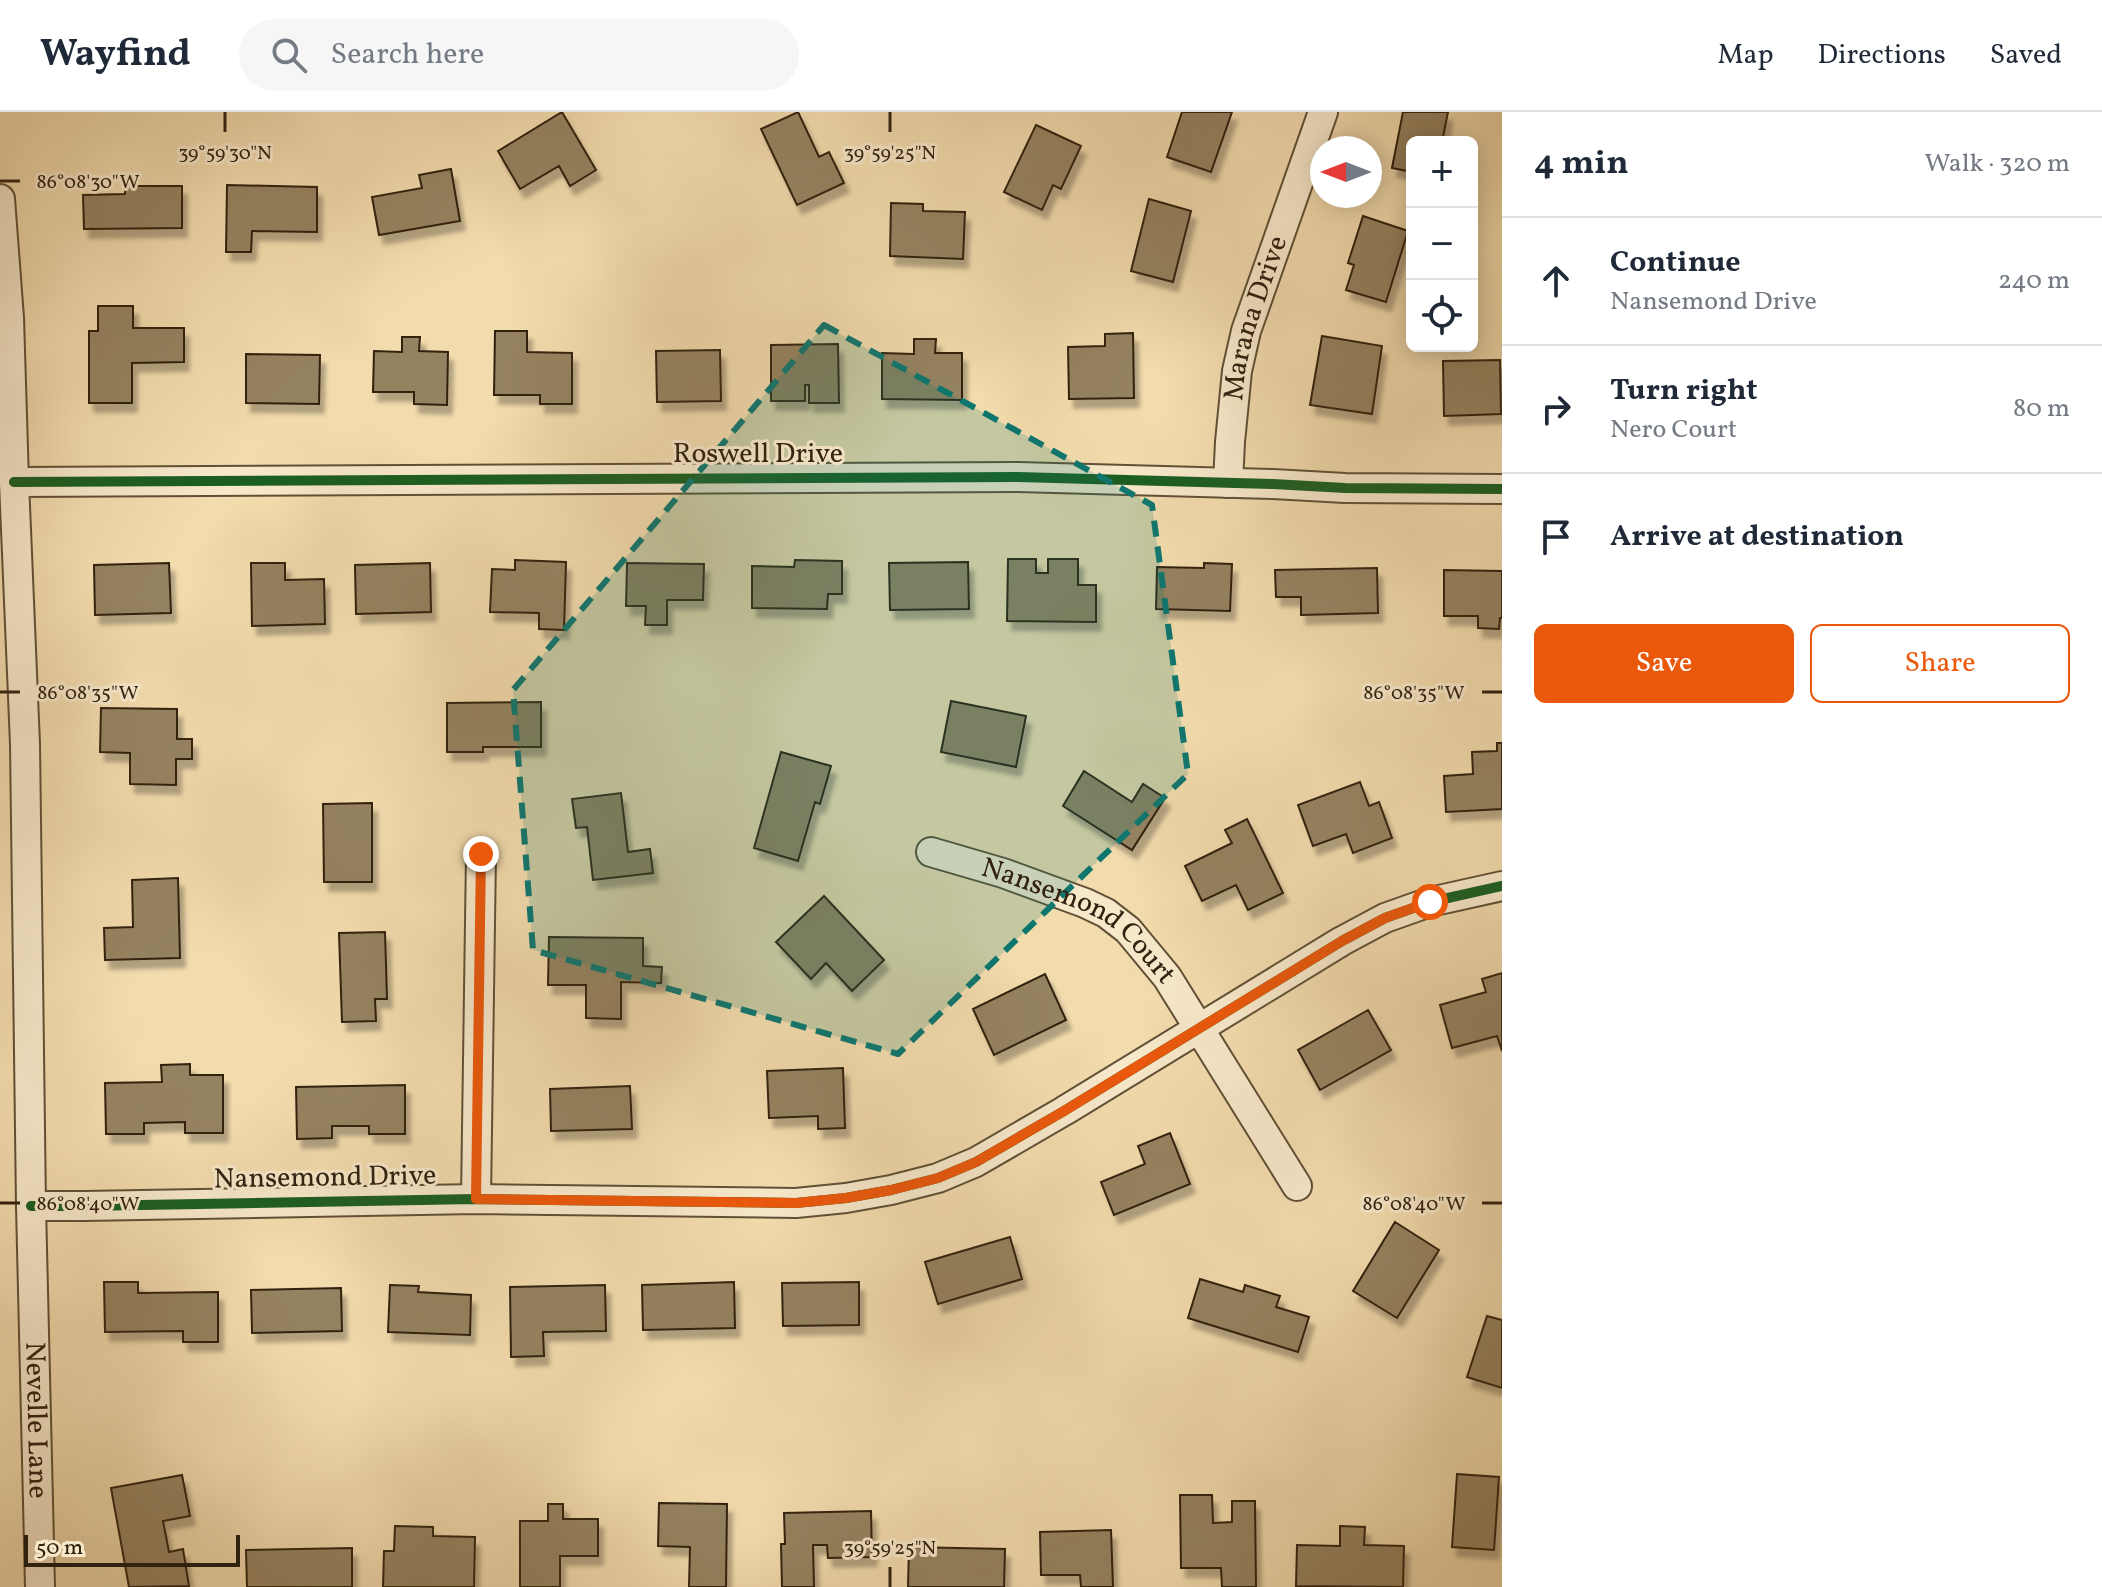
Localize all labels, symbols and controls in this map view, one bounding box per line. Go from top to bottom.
search box [239,19,799,91]
text: Wayfind [40,29,191,82]
icon: search [267,33,311,77]
text: Search here [331,34,484,76]
text: Map [1718,36,1774,75]
text: Directions [1818,36,1946,75]
text: Saved [1990,36,2062,75]
north arrow [1310,136,1382,208]
map controls [1406,136,1478,352]
button: + [1406,136,1478,208]
text: 39°59'30"N [178,140,272,168]
text: 39°59'25"N [844,140,936,168]
text: 4 min [1534,141,1629,188]
text: Walk · 320 m [1924,146,2070,182]
text: 86°08'30"W [37,169,139,197]
button: − [1406,208,1478,280]
street label: Marana Drive [1215,230,1298,402]
text: Continue [1610,242,1741,284]
icon: ahead [1534,259,1578,303]
text: 240 m [1998,263,2070,299]
button: locate [1406,280,1478,352]
text: Nansemond Drive [1610,284,1817,320]
text: Turn right [1610,370,1758,412]
icon: right [1534,387,1578,431]
text: 80 m [2013,391,2070,427]
text: Nero Court [1610,412,1737,448]
street label: Roswell Drive [673,435,843,474]
icon: arrive [1534,515,1578,559]
text: Arrive at destination [1610,516,1904,558]
button: Save [1534,624,1794,703]
button: Share [1810,624,2070,703]
text: 86°08'35"W [37,680,139,708]
text: 86°08'35"W [1363,680,1465,708]
route end [463,836,499,872]
street label: Nansemond Court [977,848,1185,993]
route start [1412,884,1448,920]
street label: Nansemond Drive [213,1157,437,1199]
text: 86°08'40"W [37,1191,139,1219]
text: 86°08'40"W [1363,1191,1465,1219]
street label: Nevelle Lane [15,1341,57,1499]
scale bar [24,1531,240,1567]
text: 50 m [36,1533,83,1564]
text: 39°59'25"N [844,1535,936,1563]

